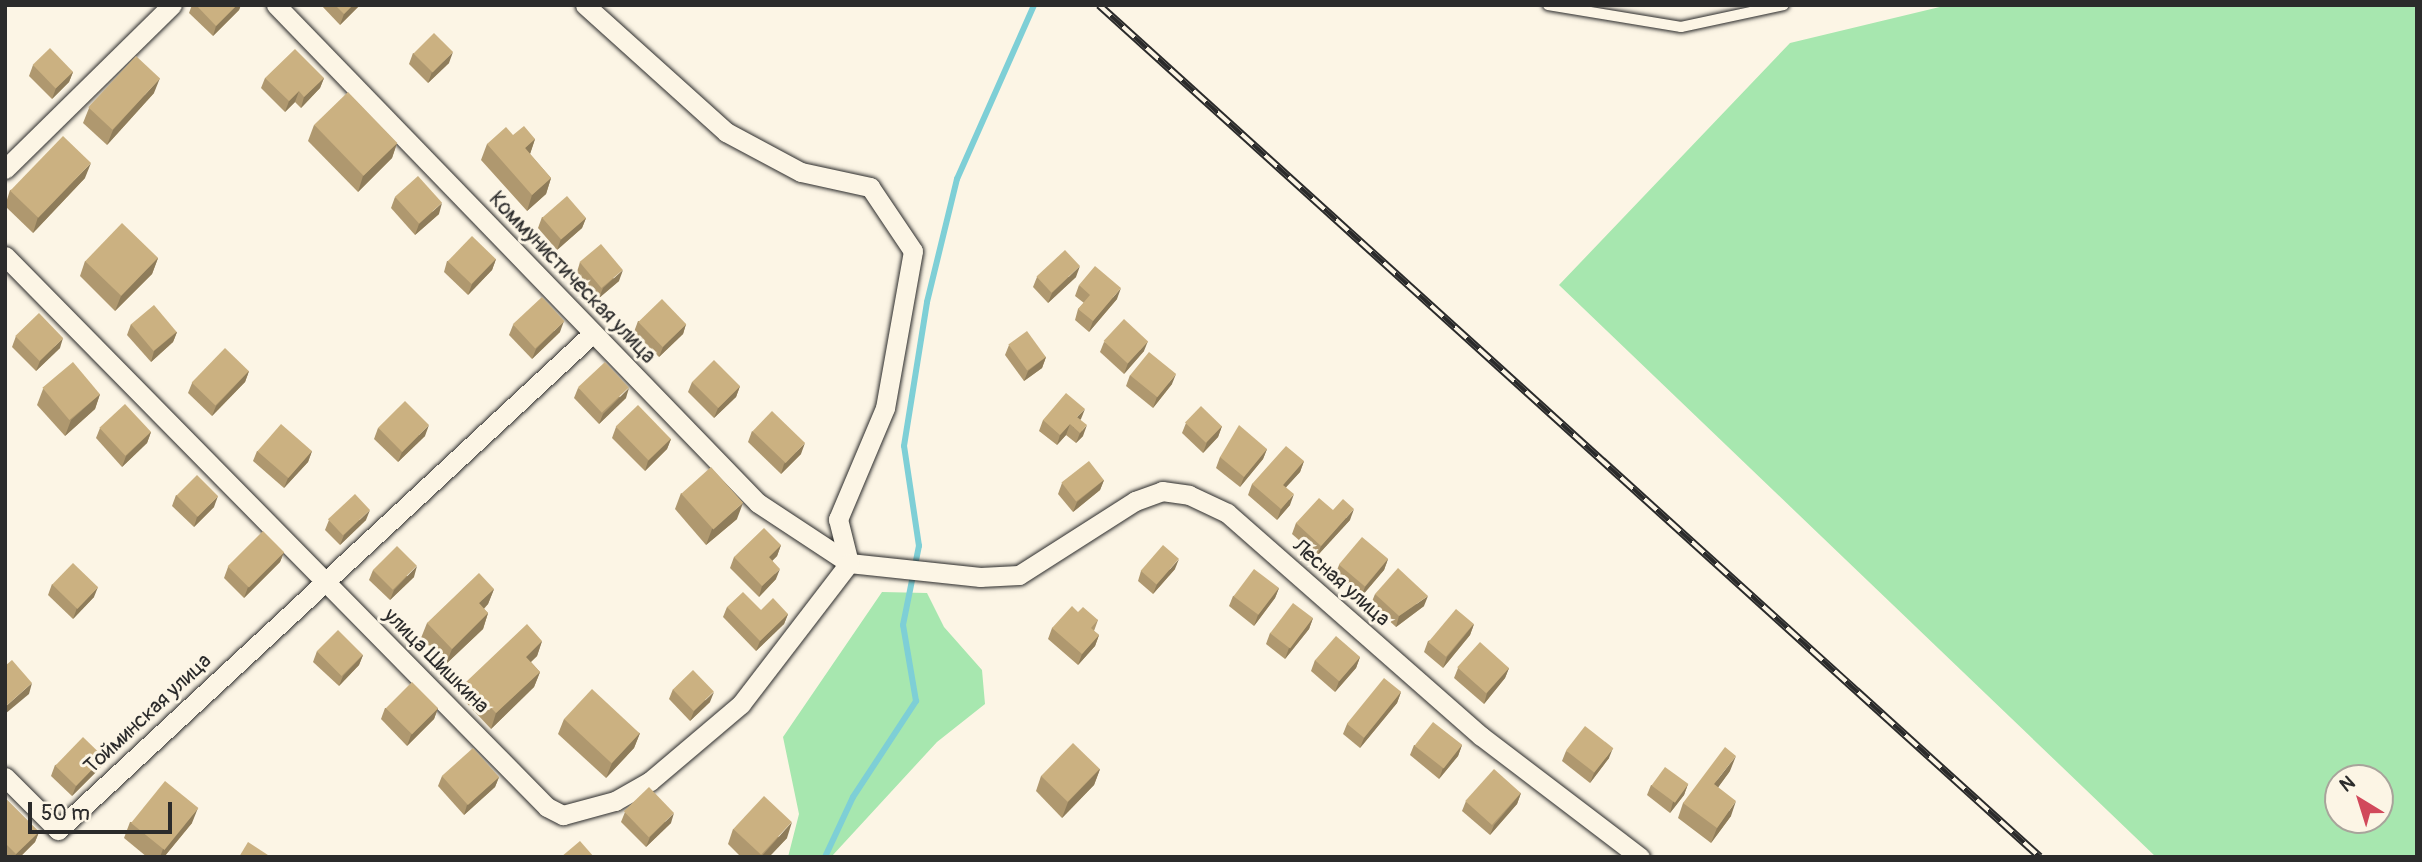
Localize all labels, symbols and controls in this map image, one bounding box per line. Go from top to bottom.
street label: Коммунистическая улица [483,187,661,369]
street label: Лесная улица [1287,534,1395,632]
street label: улица Шишкина [378,603,494,719]
street label: Тойминская улица [79,649,217,779]
north arrow [2324,764,2394,834]
text: N [2335,771,2360,797]
scale bar [32,788,175,832]
text: 50 m [41,800,90,827]

